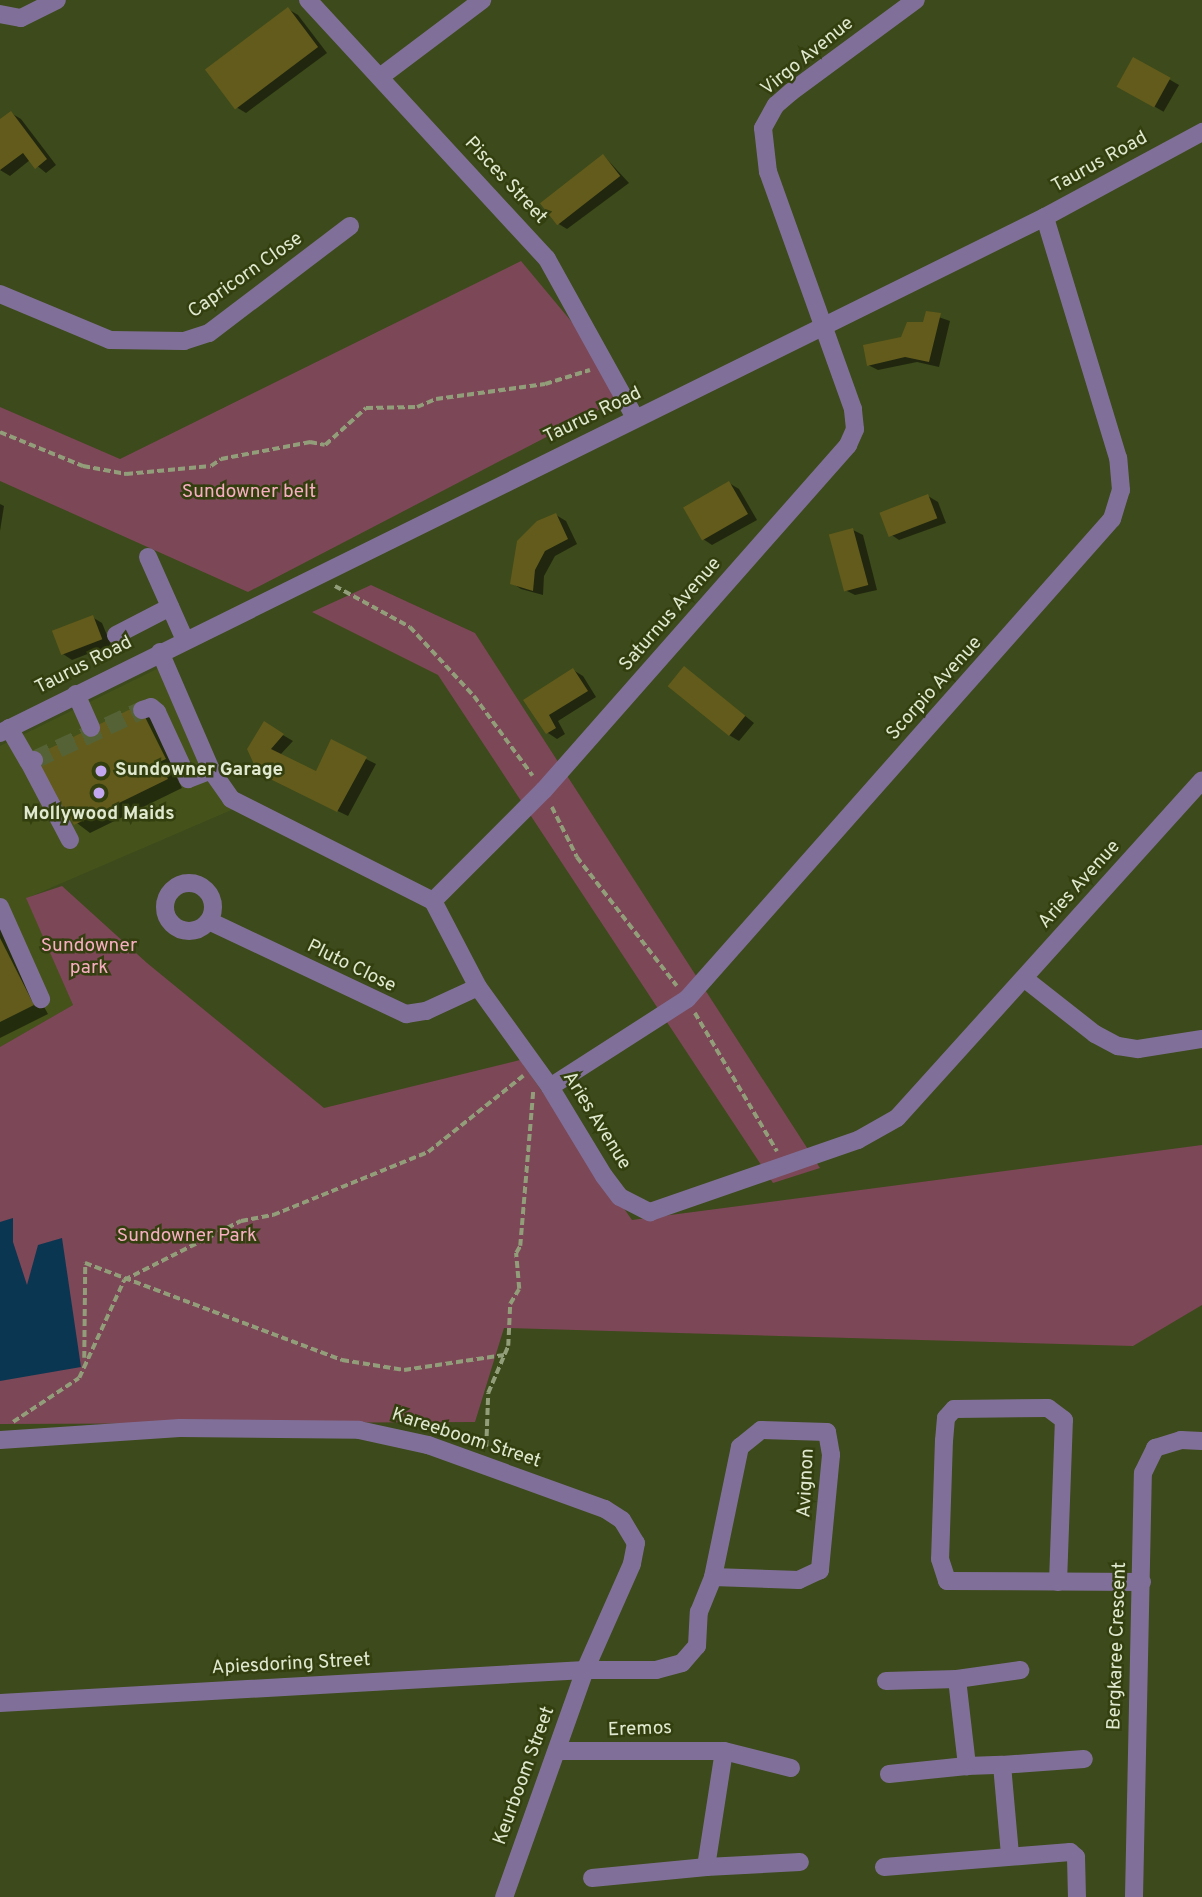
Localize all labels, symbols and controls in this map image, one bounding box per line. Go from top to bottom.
street label: Virgo Avenue [757,12,859,102]
street label: Taurus Road [1048,127,1152,199]
street label: Pisces Street [459,133,551,229]
street label: Capricorn Close [184,228,308,324]
street label: Taurus Road [540,383,646,449]
park label: Sundowner belt [182,482,316,504]
street label: Saturnus Avenue [615,553,727,677]
street label: Taurus Road [32,632,136,700]
street label: Scorpio Avenue [882,632,988,746]
place label: Sundowner Garage [115,760,283,782]
marker: Sundowner Garage [93,763,109,779]
marker: Mollywood Maids [91,785,107,801]
place label: Mollywood Maids [23,804,175,826]
street label: Aries Avenue [1034,836,1126,934]
park label: Sundowner park [41,936,137,980]
street label: Pluto Close [303,936,399,998]
street label: Aries Avenue [557,1067,635,1175]
park label: Sundowner Park [117,1226,257,1248]
street label: Kareeboom Street [389,1404,543,1474]
street label: Avignon [794,1448,820,1518]
street label: Bergkaree Crescent [1104,1562,1132,1730]
street label: Apiesdoring Street [211,1649,371,1681]
street label: Keurboom Street [489,1704,561,1848]
street label: Eremos [607,1717,673,1743]

